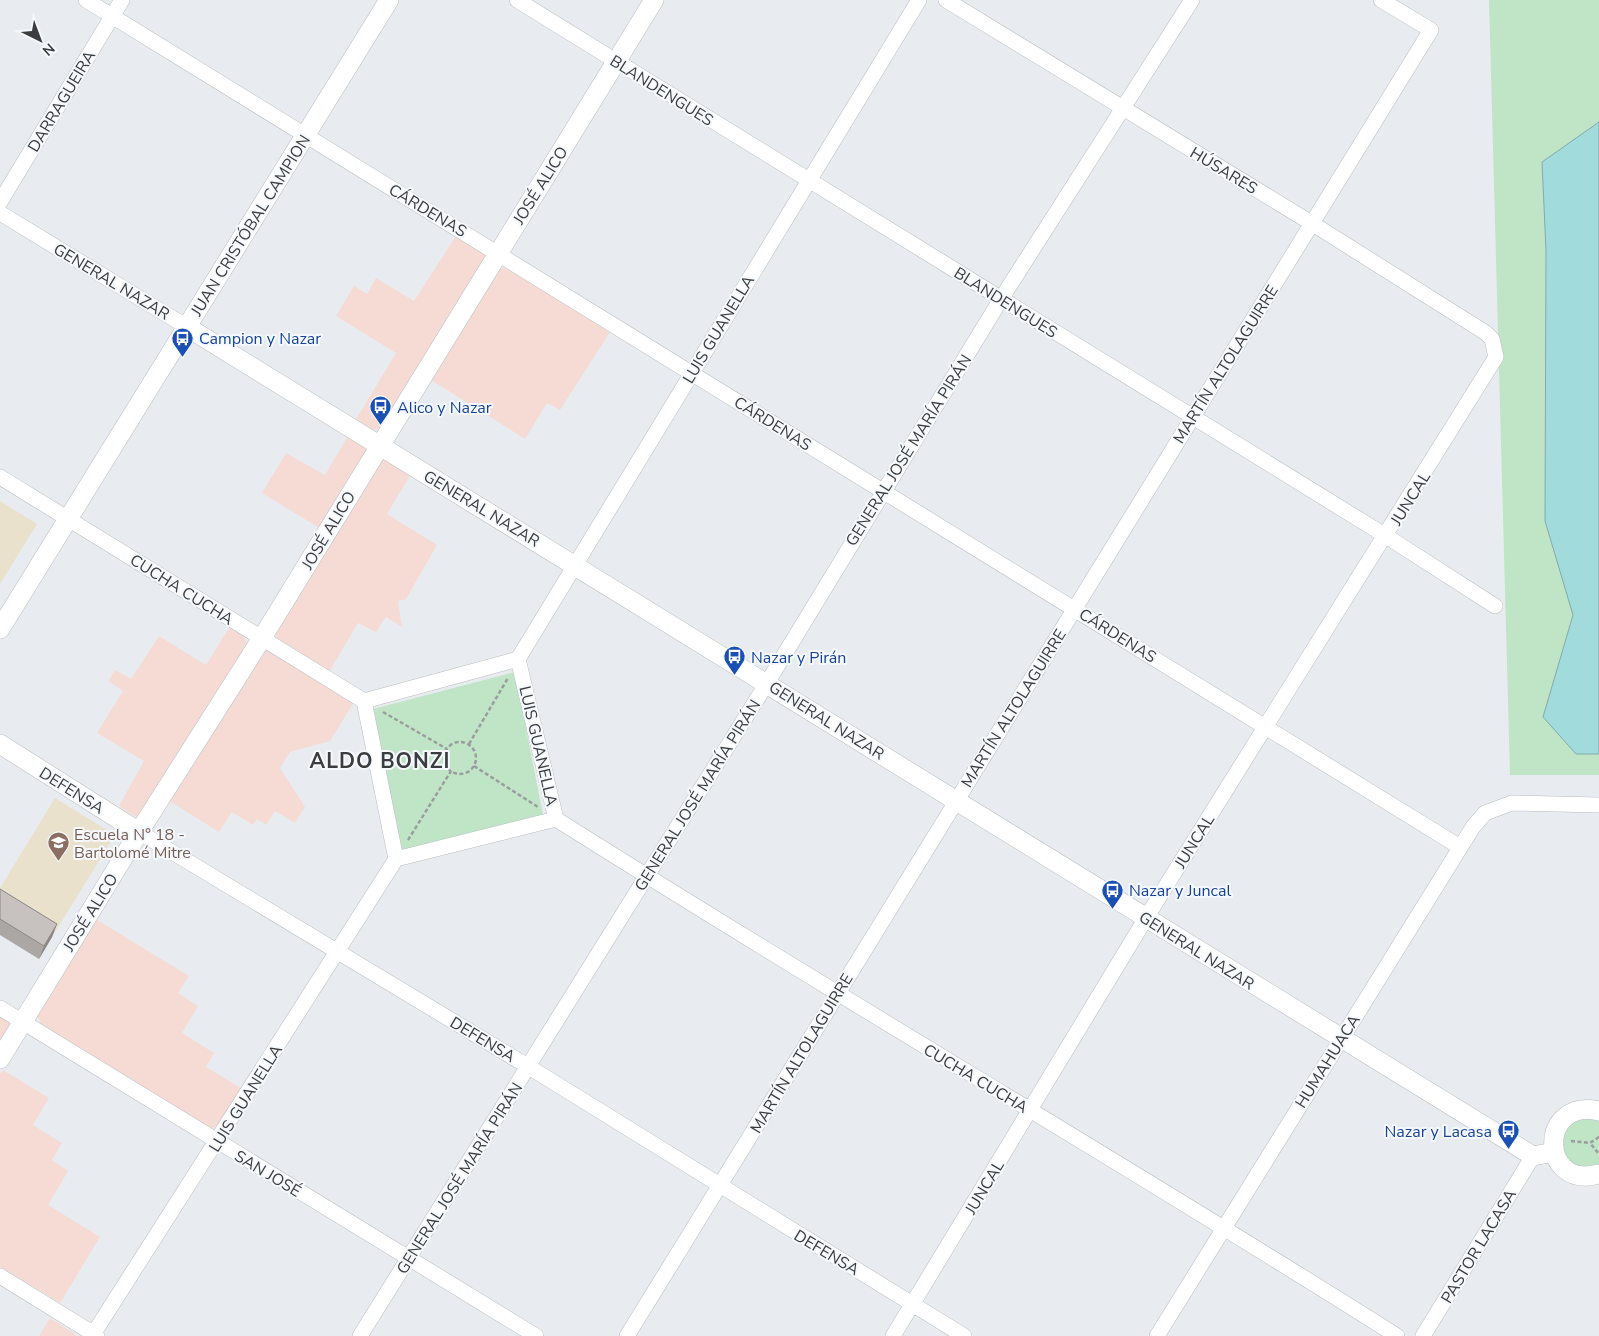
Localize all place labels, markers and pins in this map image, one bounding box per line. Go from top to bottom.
bus stop icon: Campion y Nazar [171,326,195,357]
place label: Campion y Nazar [199,328,321,350]
bus stop icon: Alico y Nazar [369,395,393,426]
place label: Alico y Nazar [397,397,492,419]
bus stop icon: Nazar y Pirán [723,645,747,676]
place label: Nazar y Pirán [751,647,846,669]
place label: Escuela N° 18 - Bartolomé Mitre [74,824,191,864]
school or university icon: Escuela N° 18 - Bartolomé Mitre [46,831,70,862]
bus stop icon: Nazar y Juncal [1101,878,1125,909]
place label: Nazar y Juncal [1129,880,1231,902]
bus stop icon: Nazar y Lacasa [1496,1119,1520,1150]
place label: Nazar y Lacasa [1385,1121,1492,1143]

